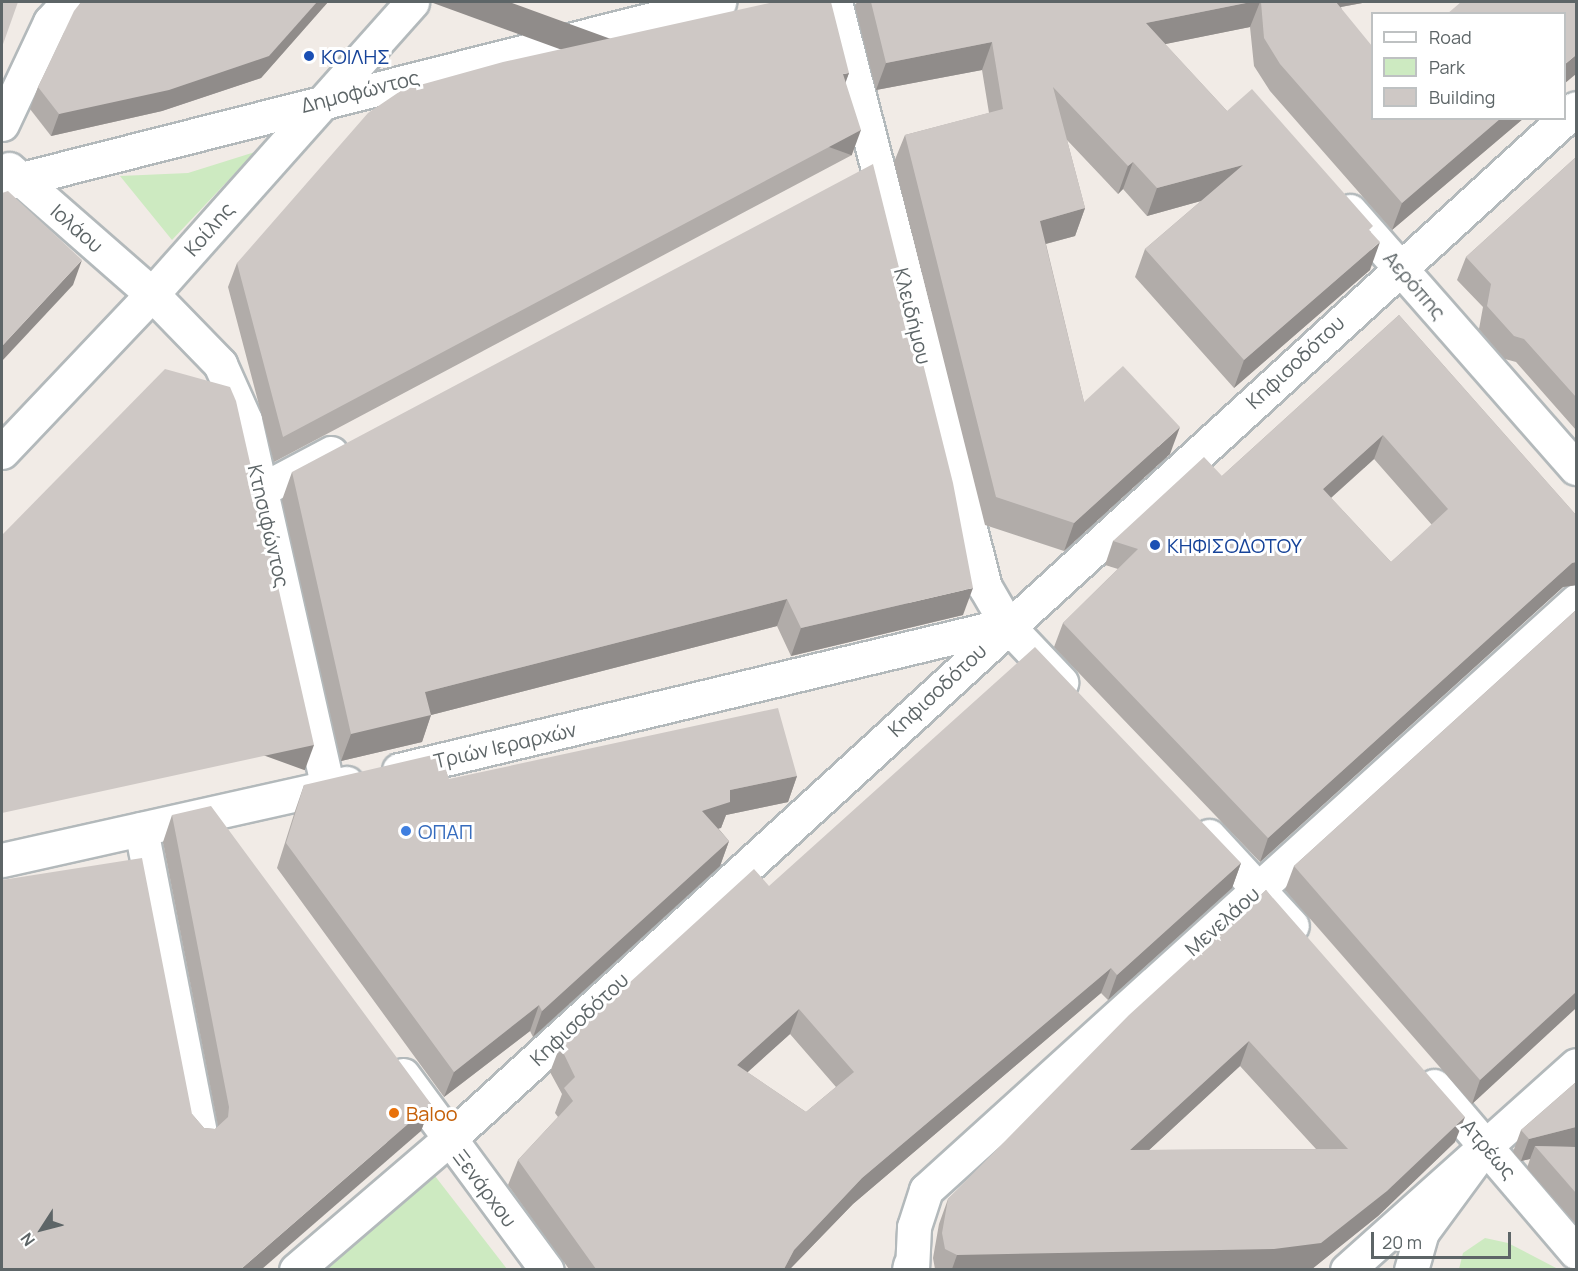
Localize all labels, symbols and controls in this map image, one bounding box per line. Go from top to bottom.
legend [1371,12,1566,120]
text: Road [1429,25,1472,49]
place label: ΚΟΙΛΗΣ [321,44,390,68]
marker: ΚΟΙΛΗΣ [302,49,316,63]
text: Park [1429,55,1465,79]
street label: Δημοφώντος [298,65,422,117]
text: Building [1429,85,1495,109]
street label: Κοίλης [179,197,239,261]
street label: Ιολάου [46,199,108,257]
street label: Αερόπης [1379,246,1451,324]
street label: Κλειδήμου [889,265,937,367]
street label: Κηφισοδότου [1241,310,1349,414]
street label: Κτησιφώντος [243,462,295,590]
place label: ΚΗΦΙΣΟΔΟΤΟΥ [1167,533,1302,557]
marker: ΚΗΦΙΣΟΔΟΤΟΥ [1148,538,1162,552]
street label: Κηφισοδότου [883,638,991,742]
street label: Τριών Ιεραρχών [431,717,579,773]
place label: ΟΠΑΠ [418,819,473,843]
marker: ΟΠΑΠ [399,824,413,838]
street label: Μενελάου [1180,881,1264,961]
street label: Κηφισοδότου [525,967,633,1071]
place label: Baloo [406,1101,458,1125]
marker: Baloo [387,1106,401,1120]
street label: Ατρέως [1457,1114,1521,1184]
street label: Ξενάρχου [448,1145,522,1231]
north arrow [12,1199,72,1259]
scale bar [1374,1220,1514,1258]
text: N [15,1228,40,1251]
text: 20 m [1382,1230,1422,1254]

